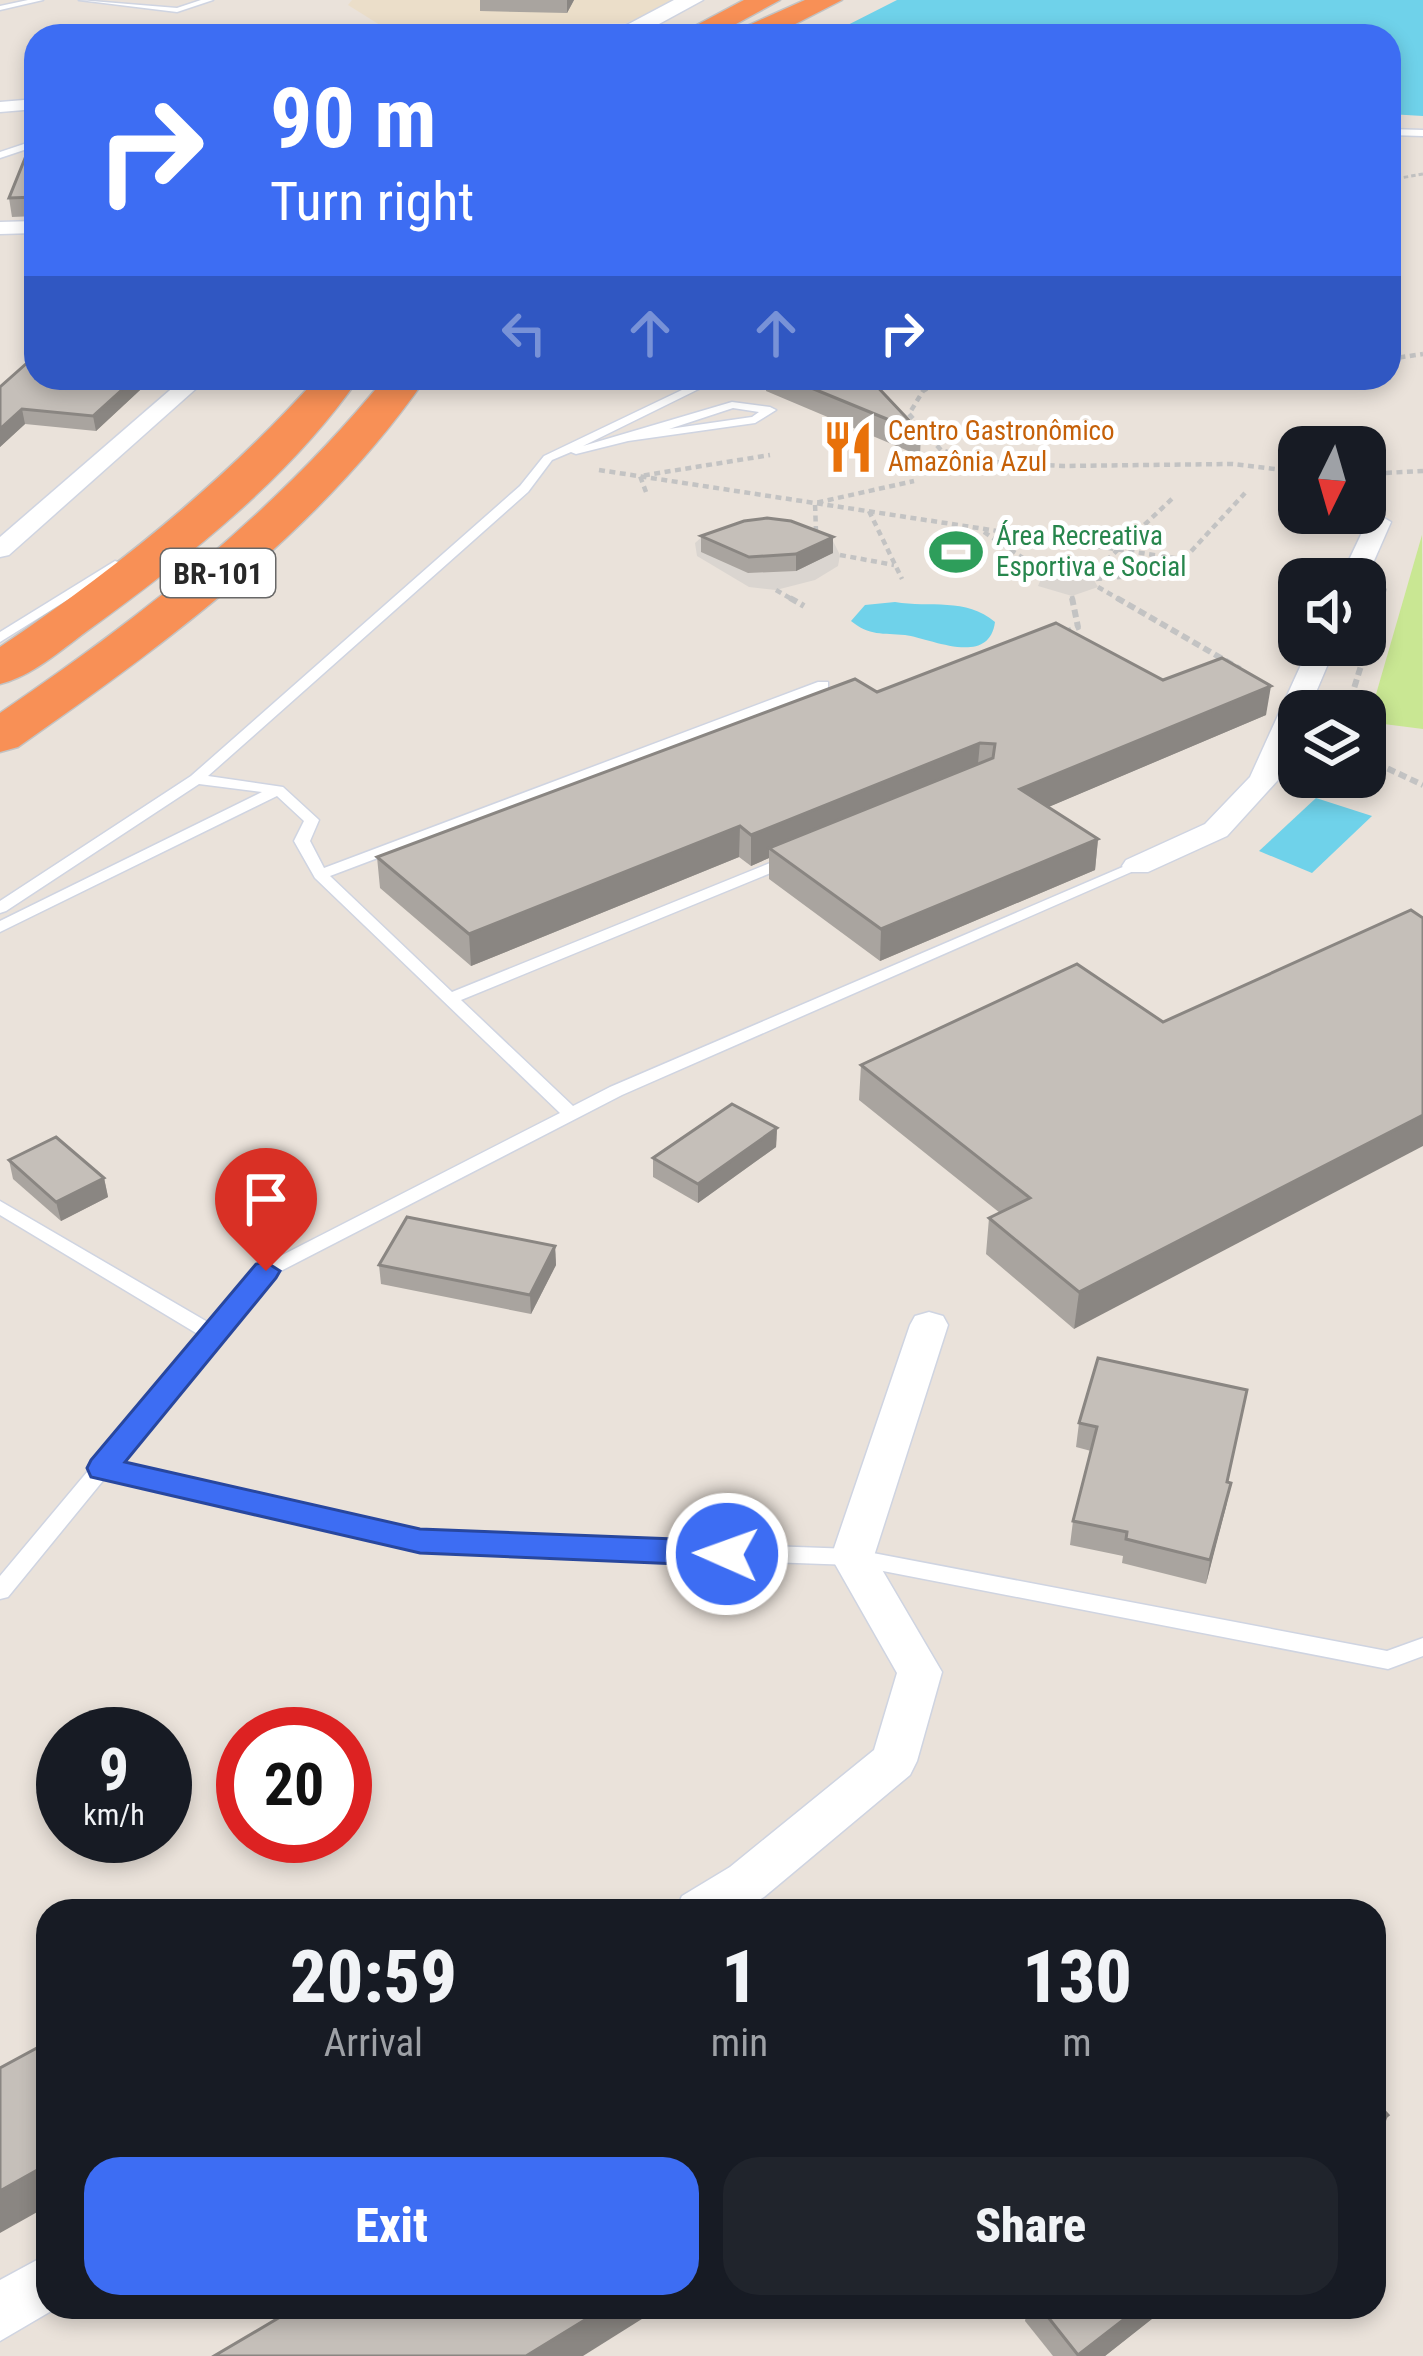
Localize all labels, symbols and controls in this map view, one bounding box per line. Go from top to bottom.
text: 90 m [270,69,437,168]
icon: right [72,72,228,228]
text: Turn right [270,170,474,233]
icon: left [491,300,557,366]
icon: ahead [617,300,683,366]
icon: ahead [743,300,809,366]
icon: right [869,300,935,366]
place label: Centro Gastronômico Amazônia Azul [888,415,1115,478]
restaurant icon: Centro Gastronômico Amazônia Azul [819,418,877,476]
north arrow [1278,426,1386,534]
map controls [1278,426,1386,798]
place label: Área Recreativa Esportiva e Social [996,520,1186,583]
sports icon: Área Recreativa Esportiva e Social [927,523,985,581]
road number: BR-101 [161,549,275,597]
button: sound [1278,558,1386,666]
button: layers [1278,690,1386,798]
pin [215,1148,317,1271]
icon: arrive [233,1166,299,1232]
position arrow [664,1491,790,1617]
speed limit sign: 20 [216,1707,372,1863]
text: 9 [99,1734,129,1805]
text: km/h [83,1797,145,1832]
text: 20:59 [290,1935,457,2020]
text: 1 [721,1935,758,2020]
text: 130 [1022,1935,1132,2020]
text: Arrival [324,2020,423,2066]
text: min [711,2020,768,2066]
text: m [1062,2020,1092,2066]
button: Exit [84,2157,699,2295]
button: Share [723,2157,1338,2295]

